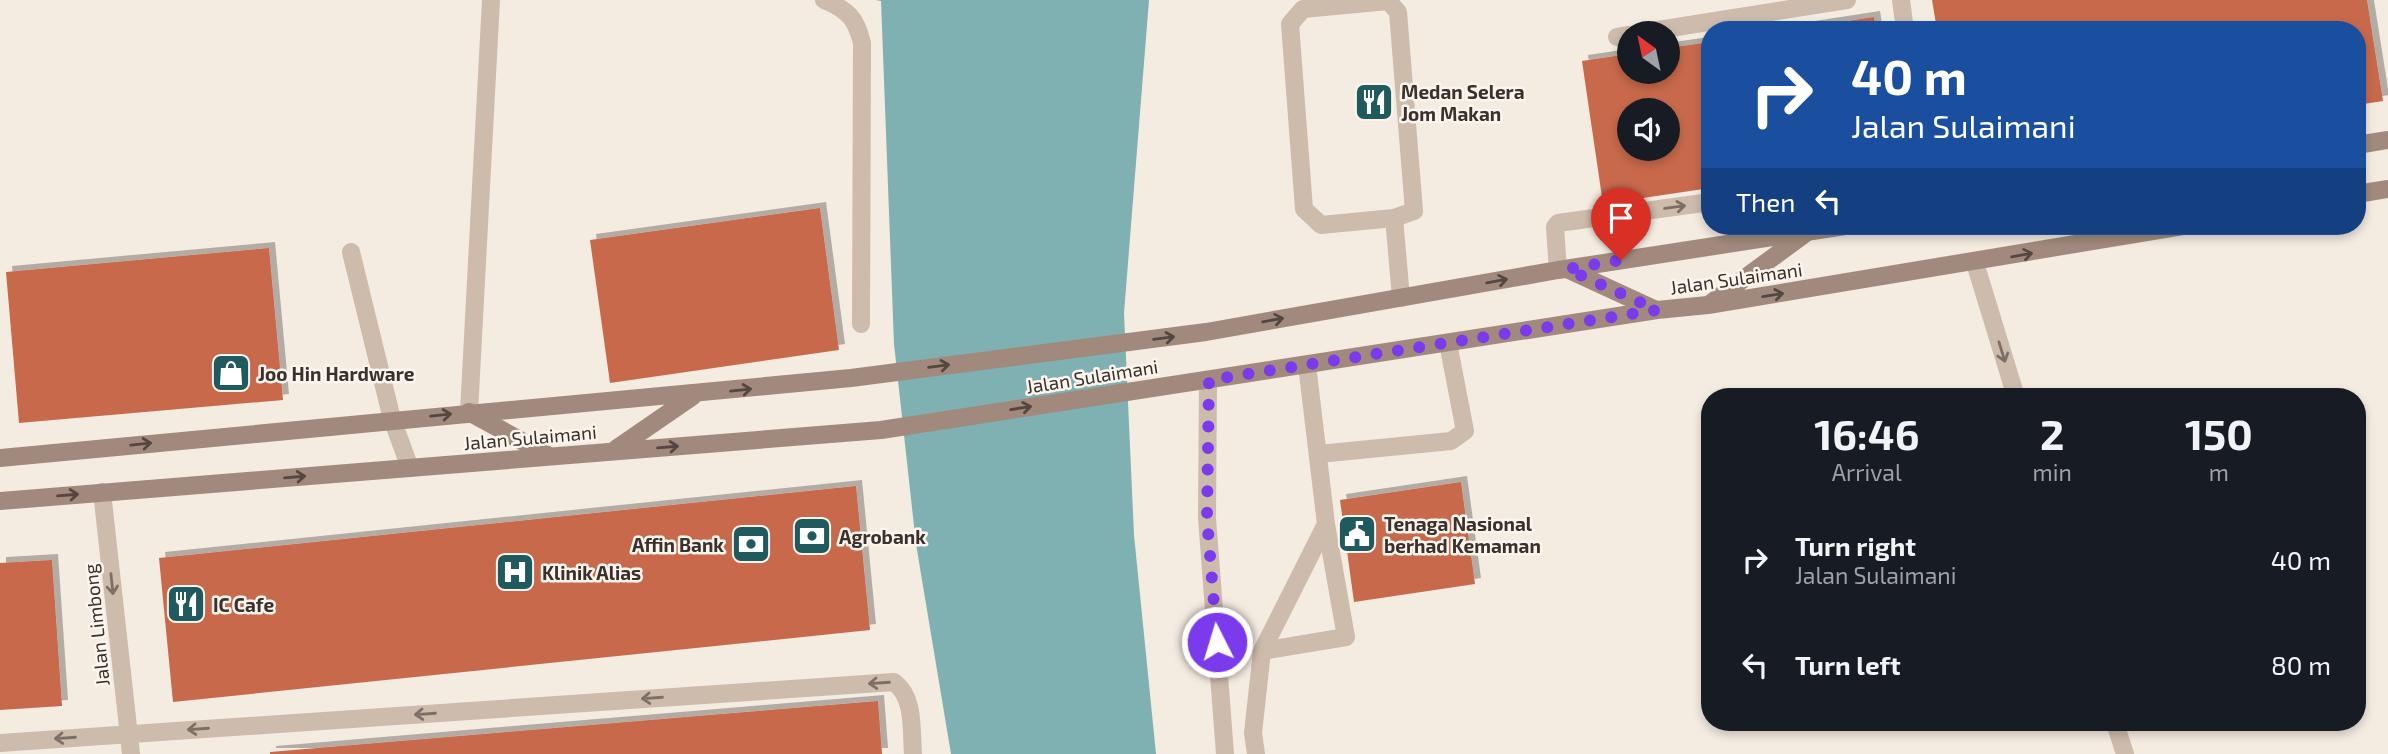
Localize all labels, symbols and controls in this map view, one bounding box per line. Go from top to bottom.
north arrow [1617,21,1680,84]
map controls [1617,21,1680,161]
text: 40 m [1851,46,1967,105]
icon: right [1736,49,1827,140]
place label: Medan Selera Jom Makan [1401,80,1524,125]
restaurant icon: Medan Selera Jom Makan [1353,81,1395,123]
button: sound [1617,98,1680,161]
text: Jalan Sulaimani [1851,106,2076,144]
icon: left [1809,182,1847,220]
text: Then [1736,186,1795,217]
pin [1591,188,1651,260]
icon: arrive [1602,199,1640,237]
one-way arrow [1663,200,1686,213]
one-way arrow [2010,247,2033,261]
street label: Jalan Sulaimani [1668,257,1804,299]
one-way arrow [1485,273,1508,287]
one-way arrow [1761,288,1784,301]
one-way arrow [1261,313,1284,326]
one-way arrow [1152,331,1175,344]
one-way arrow [1997,340,2009,362]
shop icon: Joo Hin Hardware [210,352,252,394]
street label: Jalan Sulaimani [1024,354,1160,398]
one-way arrow [927,360,949,373]
place label: Joo Hin Hardware [258,362,415,385]
one-way arrow [729,383,751,396]
one-way arrow [1009,401,1032,414]
one-way arrow [429,408,451,421]
text: 16:46 [1814,408,1919,458]
text: 2 [2040,408,2064,458]
text: 150 [2185,408,2253,458]
street label: Jalan Sulaimani [463,420,597,454]
one-way arrow [129,437,152,450]
one-way arrow [656,440,679,453]
text: Arrival [1832,458,1902,486]
text: min [2033,458,2072,486]
text: m [2209,458,2229,486]
one-way arrow [283,470,306,483]
one-way arrow [56,488,79,501]
place label: Tenaga Nasional berhad Kemaman [1384,512,1541,557]
public building icon: Tenaga Nasional berhad Kemaman [1336,513,1378,555]
bank icon: Agrobank [791,515,833,557]
bank icon: Affin Bank [730,523,772,565]
place label: Agrobank [839,525,926,548]
text: Turn right [1795,530,1916,561]
place label: Affin Bank [632,533,724,556]
icon: right [1736,541,1774,579]
text: 40 m [2271,544,2331,575]
hospital icon: Klinik Alias [494,551,536,593]
place label: Klinik Alias [542,561,641,584]
text: Jalan Sulaimani [1795,561,1956,589]
street label: Jalan Limbong [78,562,114,687]
one-way arrow [106,572,119,595]
restaurant icon: IC Cafe [165,583,207,625]
place label: IC Cafe [213,593,274,616]
position arrow [1180,605,1254,679]
icon: left [1736,646,1774,684]
text: Turn left [1795,649,1901,680]
text: 80 m [2271,649,2331,680]
one-way arrow [868,677,891,690]
one-way arrow [641,692,664,705]
one-way arrow [414,707,437,720]
one-way arrow [187,722,210,735]
one-way arrow [54,732,76,745]

